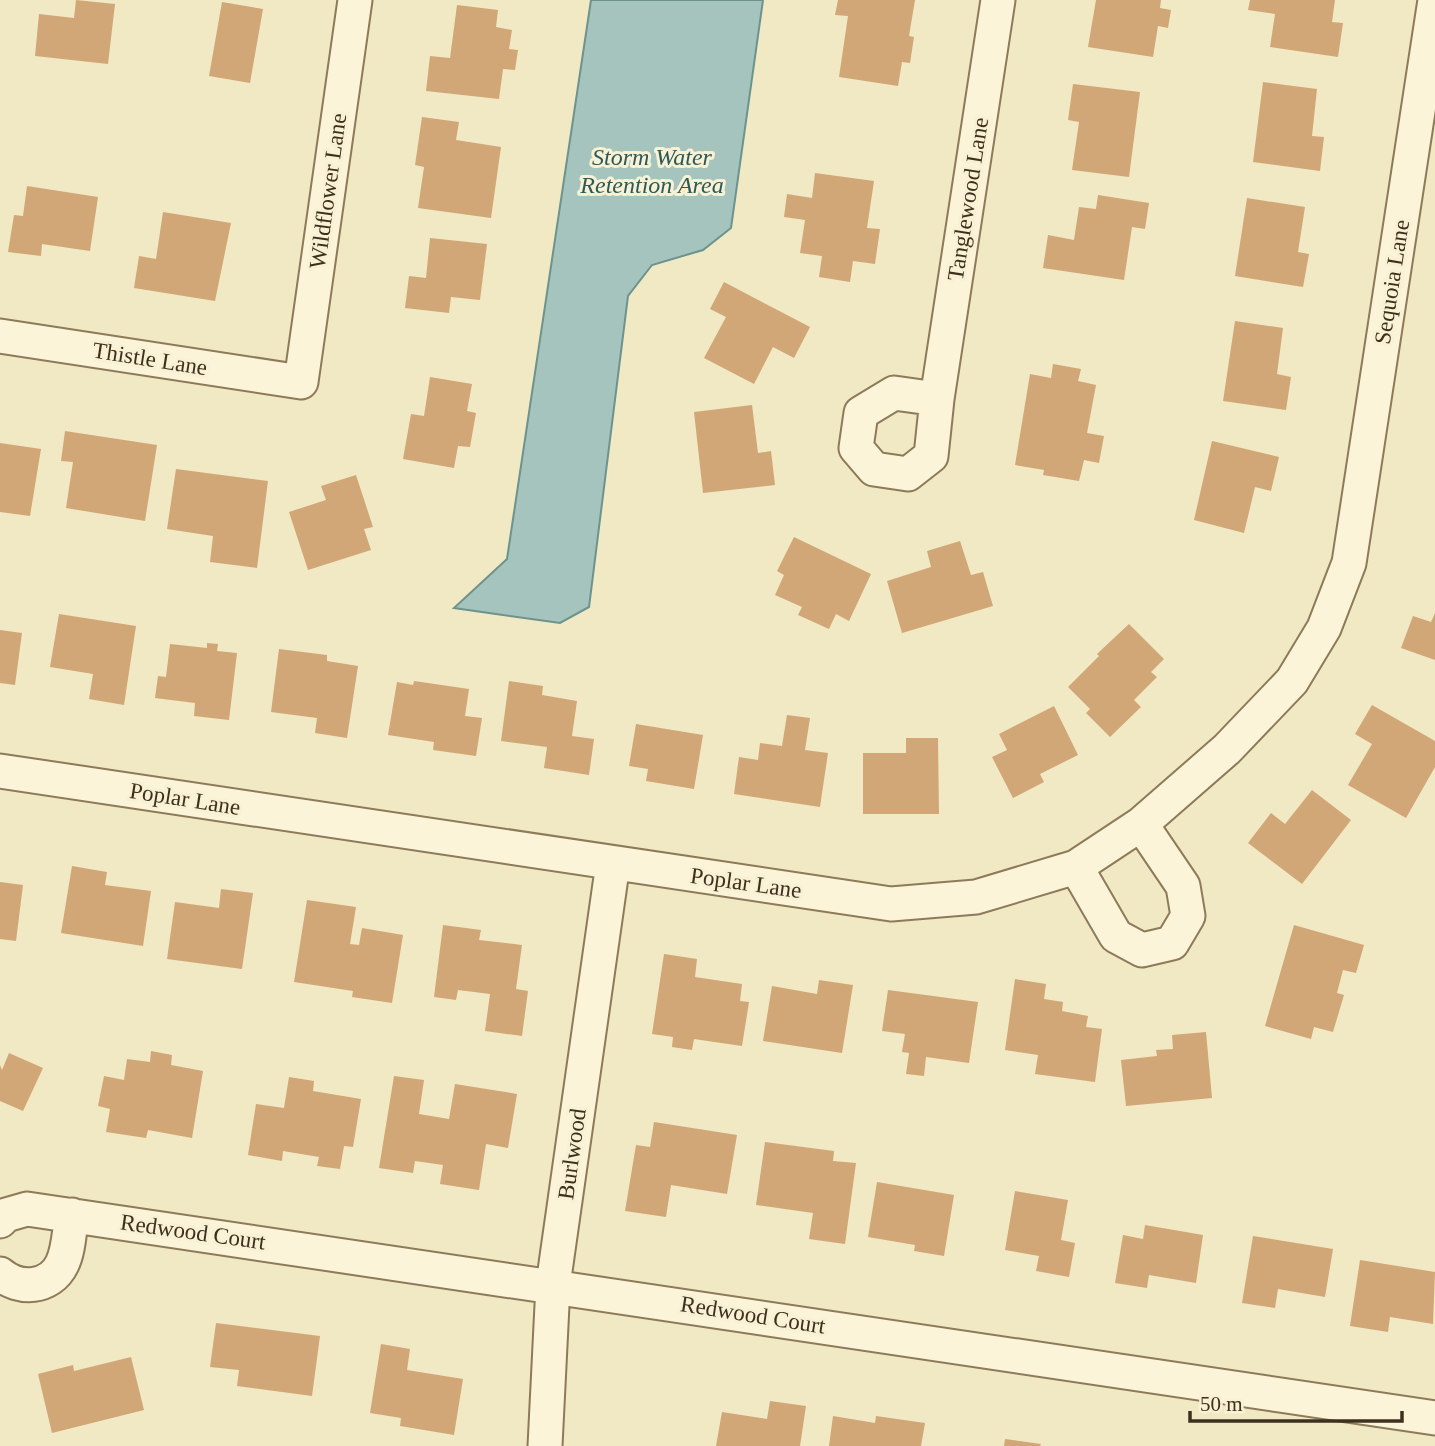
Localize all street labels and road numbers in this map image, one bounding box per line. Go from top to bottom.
street label: Wildflower Lane [305,112,351,270]
street label: Tanglewood Lane [943,116,993,282]
street label: Sequoia Lane [1370,218,1414,346]
street label: Thistle Lane [91,338,209,380]
street label: Poplar Lane [128,778,242,820]
street label: Poplar Lane [689,863,803,903]
street label: Burlwood [553,1106,591,1201]
street label: Redwood Court [119,1209,268,1255]
street label: Redwood Court [679,1291,828,1339]

